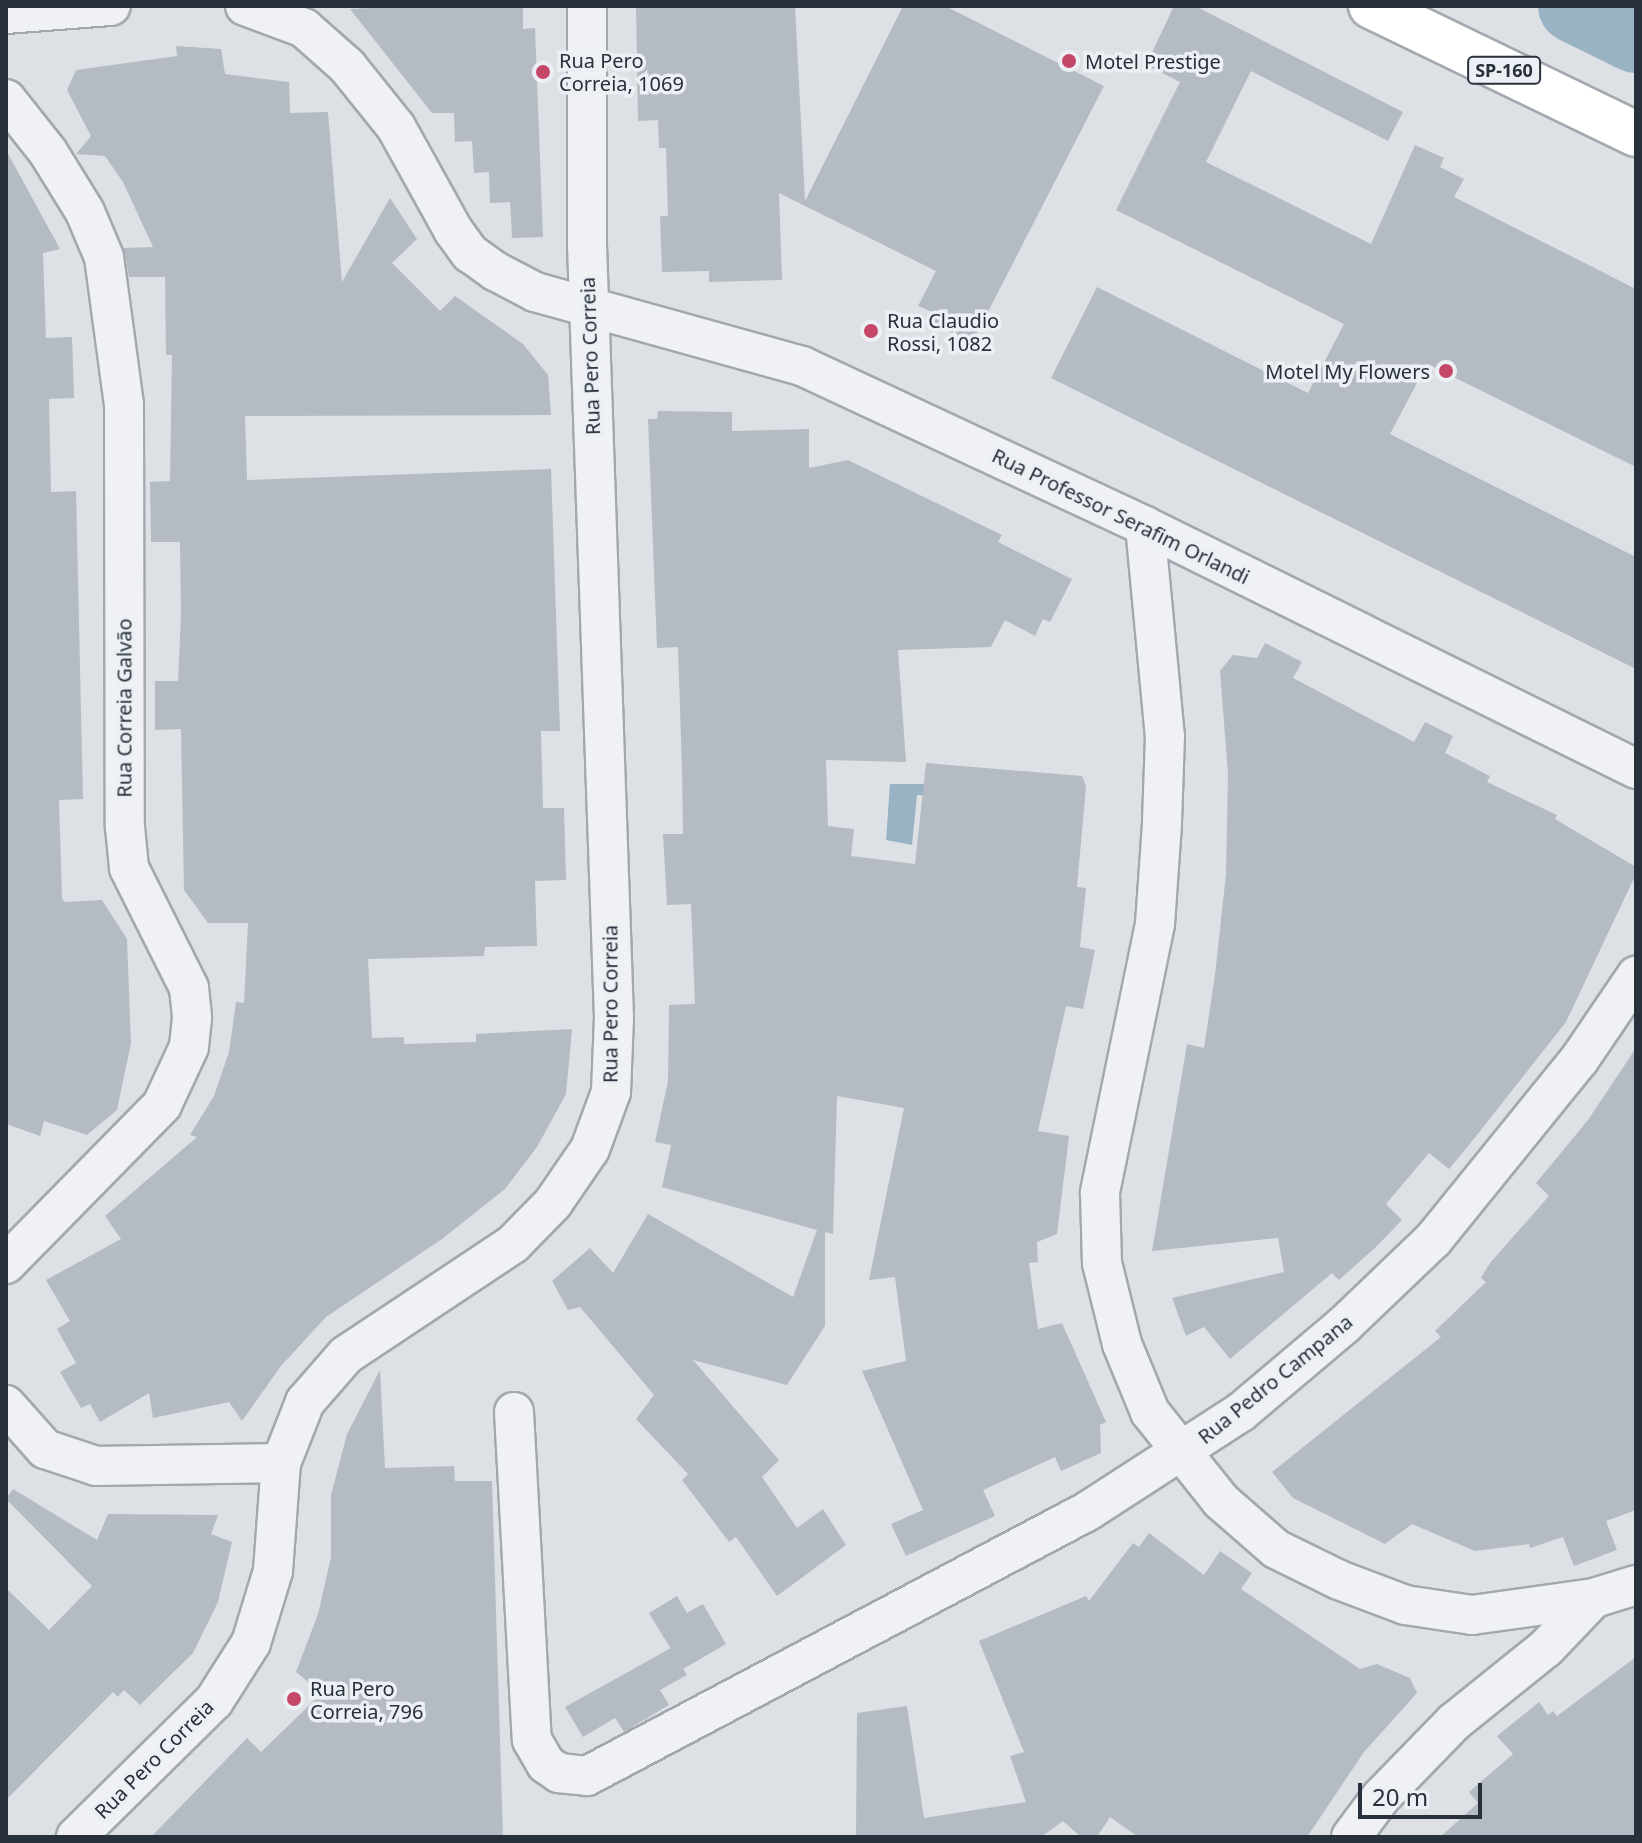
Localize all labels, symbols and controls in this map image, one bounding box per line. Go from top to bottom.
place label: Rua Pero Correia, 1069 [559,48,684,95]
place label: Motel Prestige [1085,49,1221,73]
marker: Motel Prestige [1060,52,1078,70]
road number: SP-160 [1466,56,1542,84]
marker: Rua Pero Correia, 1069 [534,63,552,81]
street label: Rua Pero Correia [575,276,605,436]
place label: Rua Claudio Rossi, 1082 [887,308,999,355]
marker: Rua Claudio Rossi, 1082 [862,322,880,340]
place label: Motel My Flowers [1265,359,1430,383]
marker: Motel My Flowers [1437,362,1455,380]
street label: Rua Professor Serafim Orlandi [988,443,1254,589]
street label: Rua Correia Galvão [112,618,136,798]
street label: Rua Pero Correia [598,925,622,1083]
street label: Rua Pedro Campana [1193,1309,1357,1449]
place label: Rua Pero Correia, 796 [310,1676,423,1723]
marker: Rua Pero Correia, 796 [285,1690,303,1708]
street label: Rua Pero Correia [90,1695,218,1823]
scale bar [1362,1767,1486,1817]
text: 20 m [1372,1780,1428,1813]

